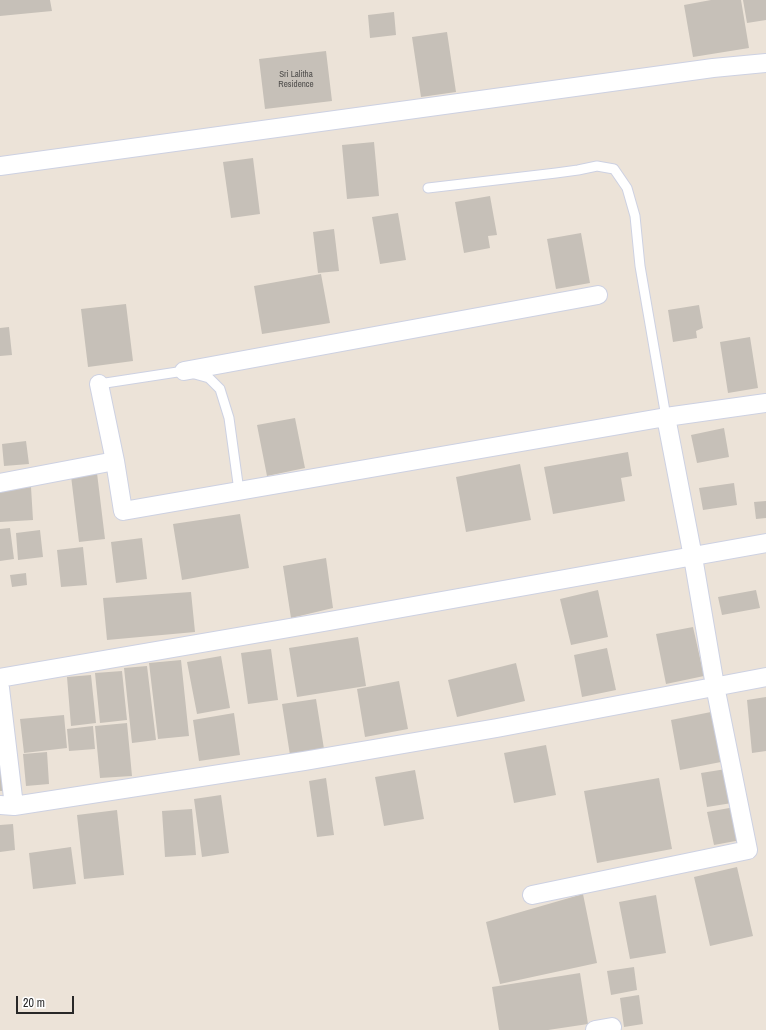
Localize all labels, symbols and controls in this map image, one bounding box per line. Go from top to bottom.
house number: Sri Lalitha Residence [278,70,314,91]
scale bar [18,988,76,1014]
text: 20 m [23,995,45,1011]

